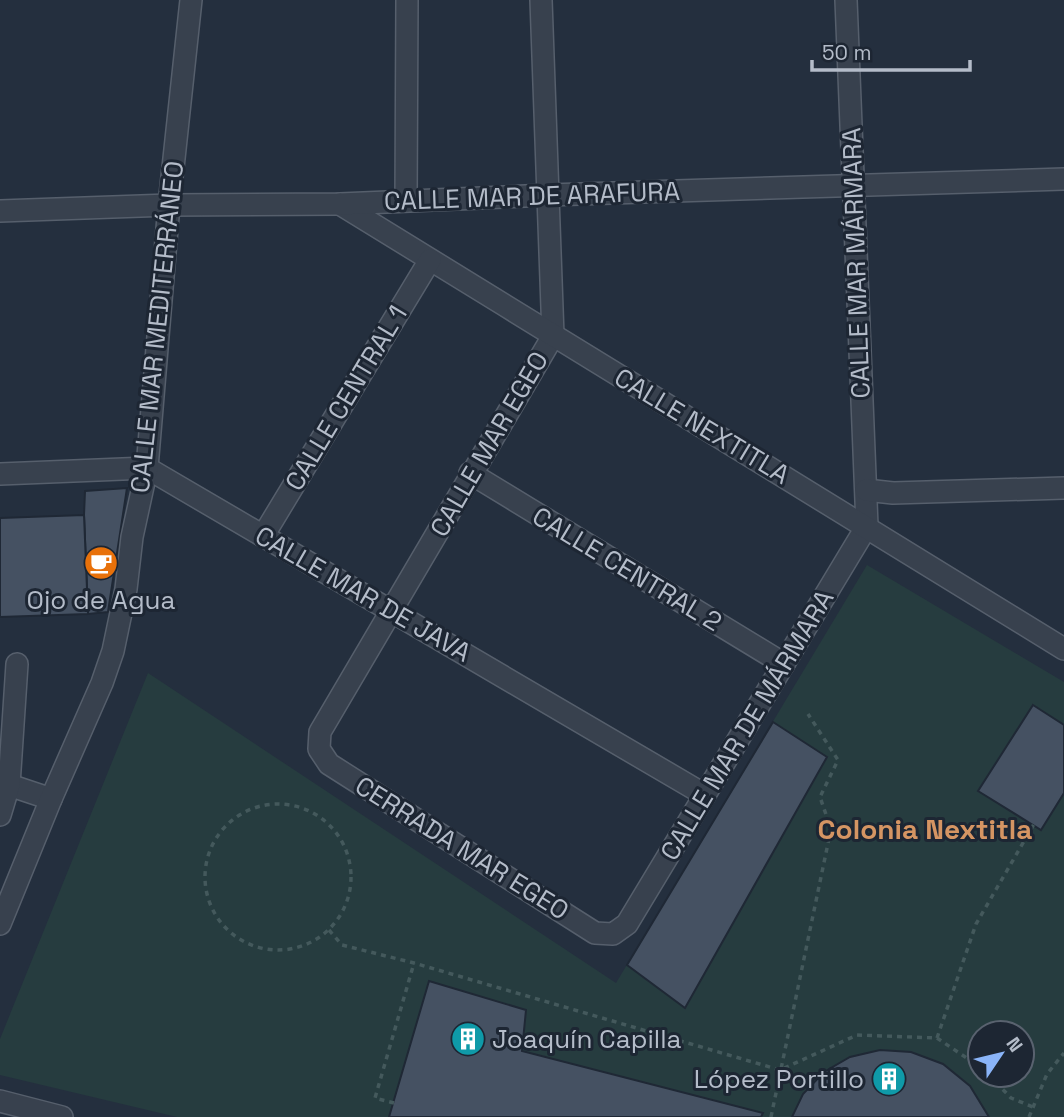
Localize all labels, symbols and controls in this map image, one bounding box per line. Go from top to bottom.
scale bar [812,28,970,72]
text: 50 m [822,39,872,66]
street label: CALLE MAR MÁRMARA [834,127,878,399]
street label: CALLE MAR MEDITERRÁNEO [123,159,191,495]
street label: CALLE MAR DE ARAFURA [383,174,681,218]
street label: CALLE CENTRAL 1 [277,299,415,497]
street label: CALLE MAR EGEO [422,345,556,543]
street label: CALLE NEXTITLA [608,360,796,492]
street label: CALLE CENTRAL 2 [526,499,728,639]
street label: CALLE MAR DE JAVA [249,518,477,670]
cafe icon: Ojo de Agua [82,544,120,582]
place label: Ojo de Agua [27,583,176,617]
street label: CALLE MAR DE MÁRMARA [653,583,841,867]
street label: CERRADA MAR EGEO [349,768,575,928]
district label: Colonia Nextitla [818,811,1032,847]
north arrow [966,1019,1036,1089]
building icon: Joaquín Capilla [449,1020,487,1058]
place label: Joaquín Capilla [492,1022,682,1056]
text: N [1001,1032,1028,1057]
building icon: López Portillo [870,1060,908,1098]
place label: López Portillo [694,1062,864,1096]

